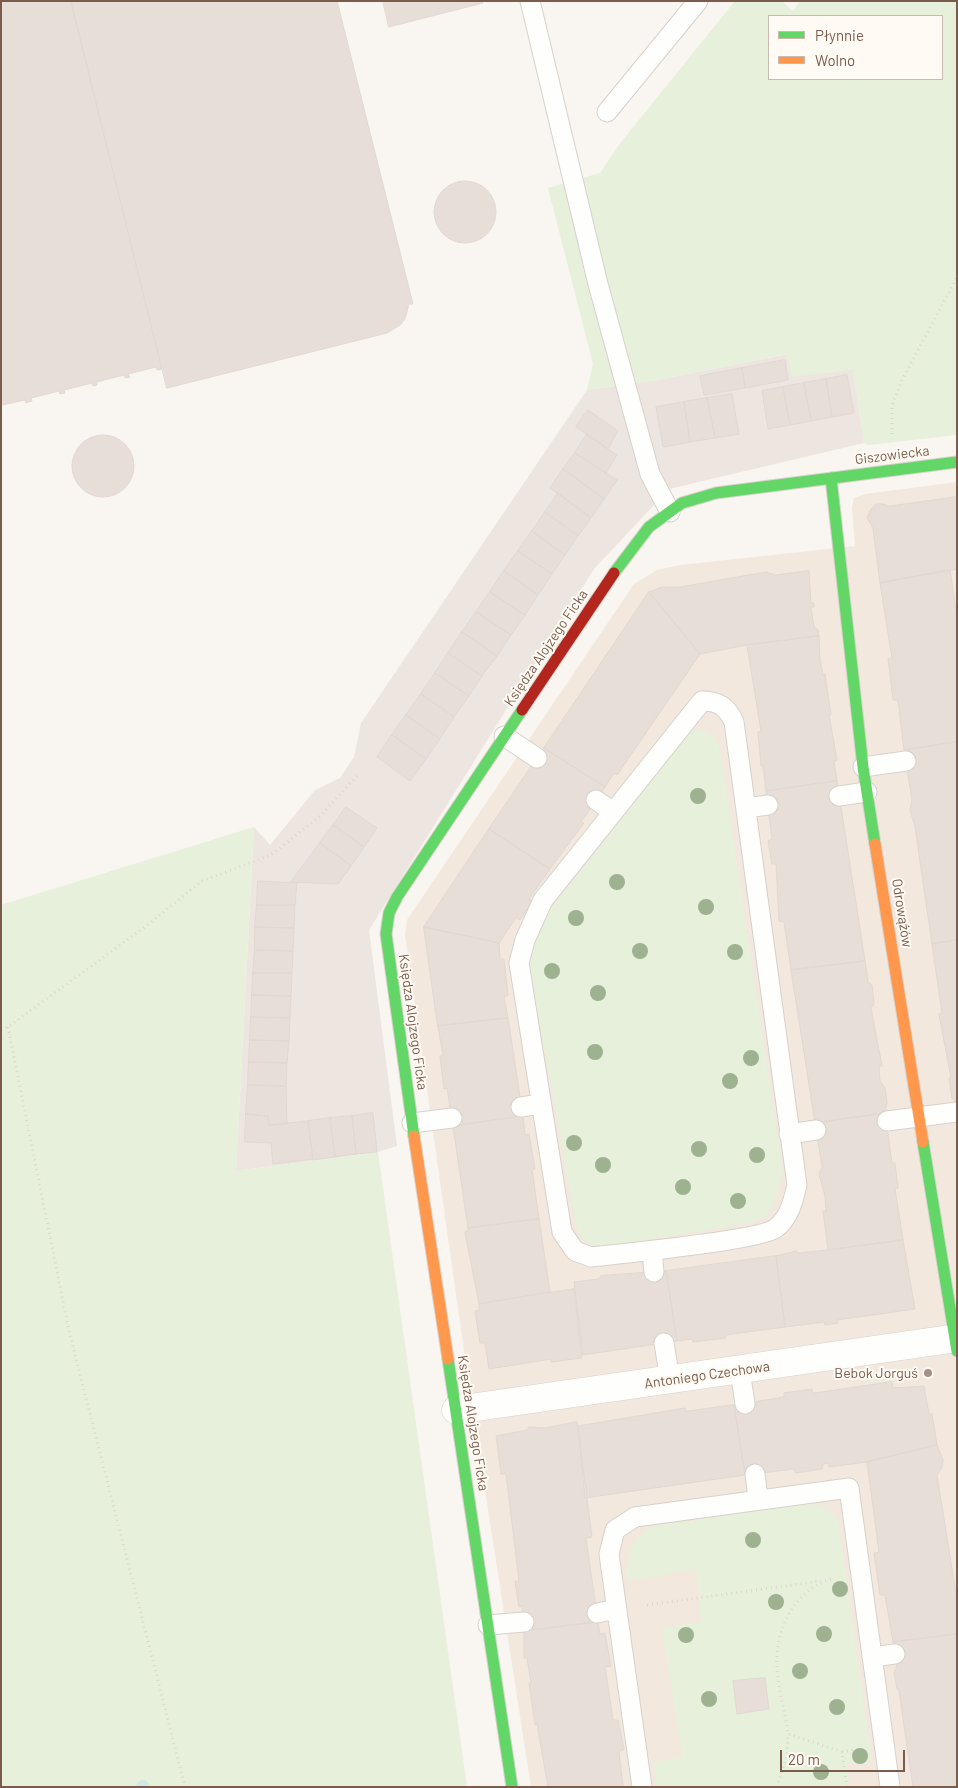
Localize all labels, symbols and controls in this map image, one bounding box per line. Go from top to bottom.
legend [768,15,943,80]
text: Płynnie [815,26,864,44]
text: Wolno [815,51,855,69]
street label: Giszowiecka [854,442,930,468]
street label: Księdza Alojzego Ficka [501,586,591,710]
street label: Odrowążów [888,877,916,949]
street label: Księdza Alojzego Ficka [395,953,431,1091]
street label: Księdza Alojzego Ficka [454,1354,492,1492]
street label: Antoniego Czechowa [643,1358,771,1392]
place label: Bebok Jorguś [834,1365,918,1381]
marker: Bebok Jorguś [922,1367,934,1379]
scale bar [783,1740,908,1772]
text: 20 m [788,1750,820,1768]

